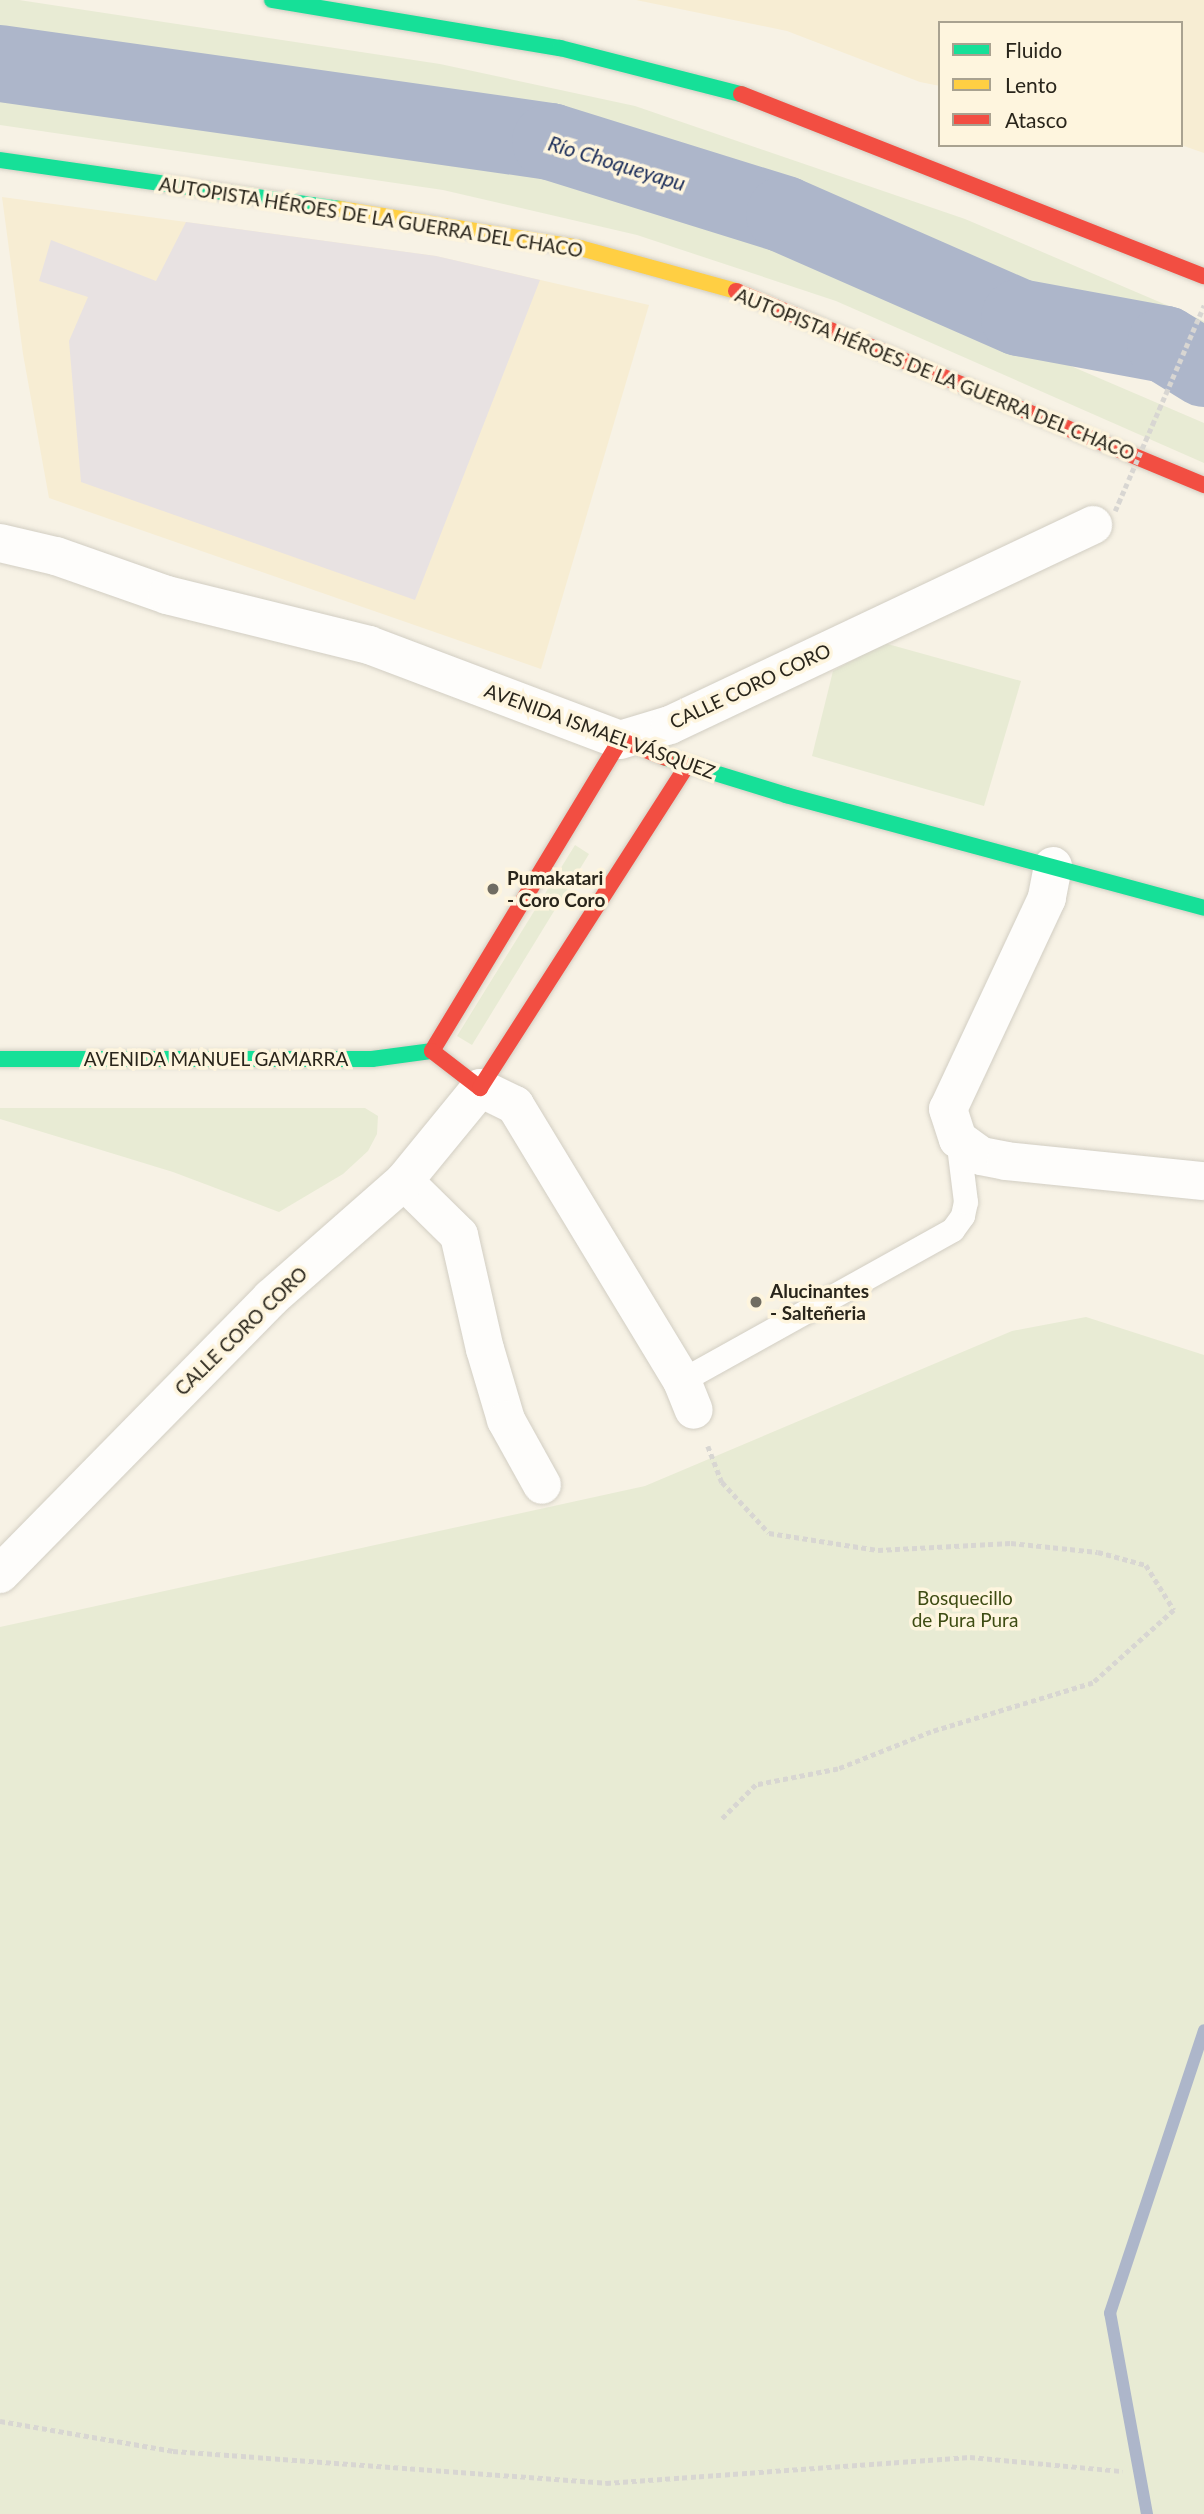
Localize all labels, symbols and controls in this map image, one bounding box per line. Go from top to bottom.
legend [938,21,1183,147]
text: Fluido [1005,37,1062,62]
text: Lento [1005,72,1057,97]
text: Atasco [1005,107,1067,132]
water label: Río Choqueyapu [545,130,689,196]
street label: AUTOPISTA HÉROES DE LA GUERRA DEL CHACO [156,172,586,262]
street label: AUTOPISTA HÉROES DE LA GUERRA DEL CHACO [731,283,1139,465]
street label: CALLE CORO CORO [666,639,834,733]
street label: AVENIDA ISMAEL VÁSQUEZ [481,678,719,784]
place label: Pumakatari - Coro Coro [507,867,605,911]
marker: Pumakatari - Coro Coro [485,881,501,897]
street label: AVENIDA MANUEL GAMARRA [83,1048,349,1070]
street label: CALLE CORO CORO [170,1262,312,1400]
place label: Alucinantes - Salteñeria [770,1280,869,1324]
marker: Alucinantes - Salteñeria [748,1294,764,1310]
park label: Bosquecillo de Pura Pura [912,1587,1018,1631]

